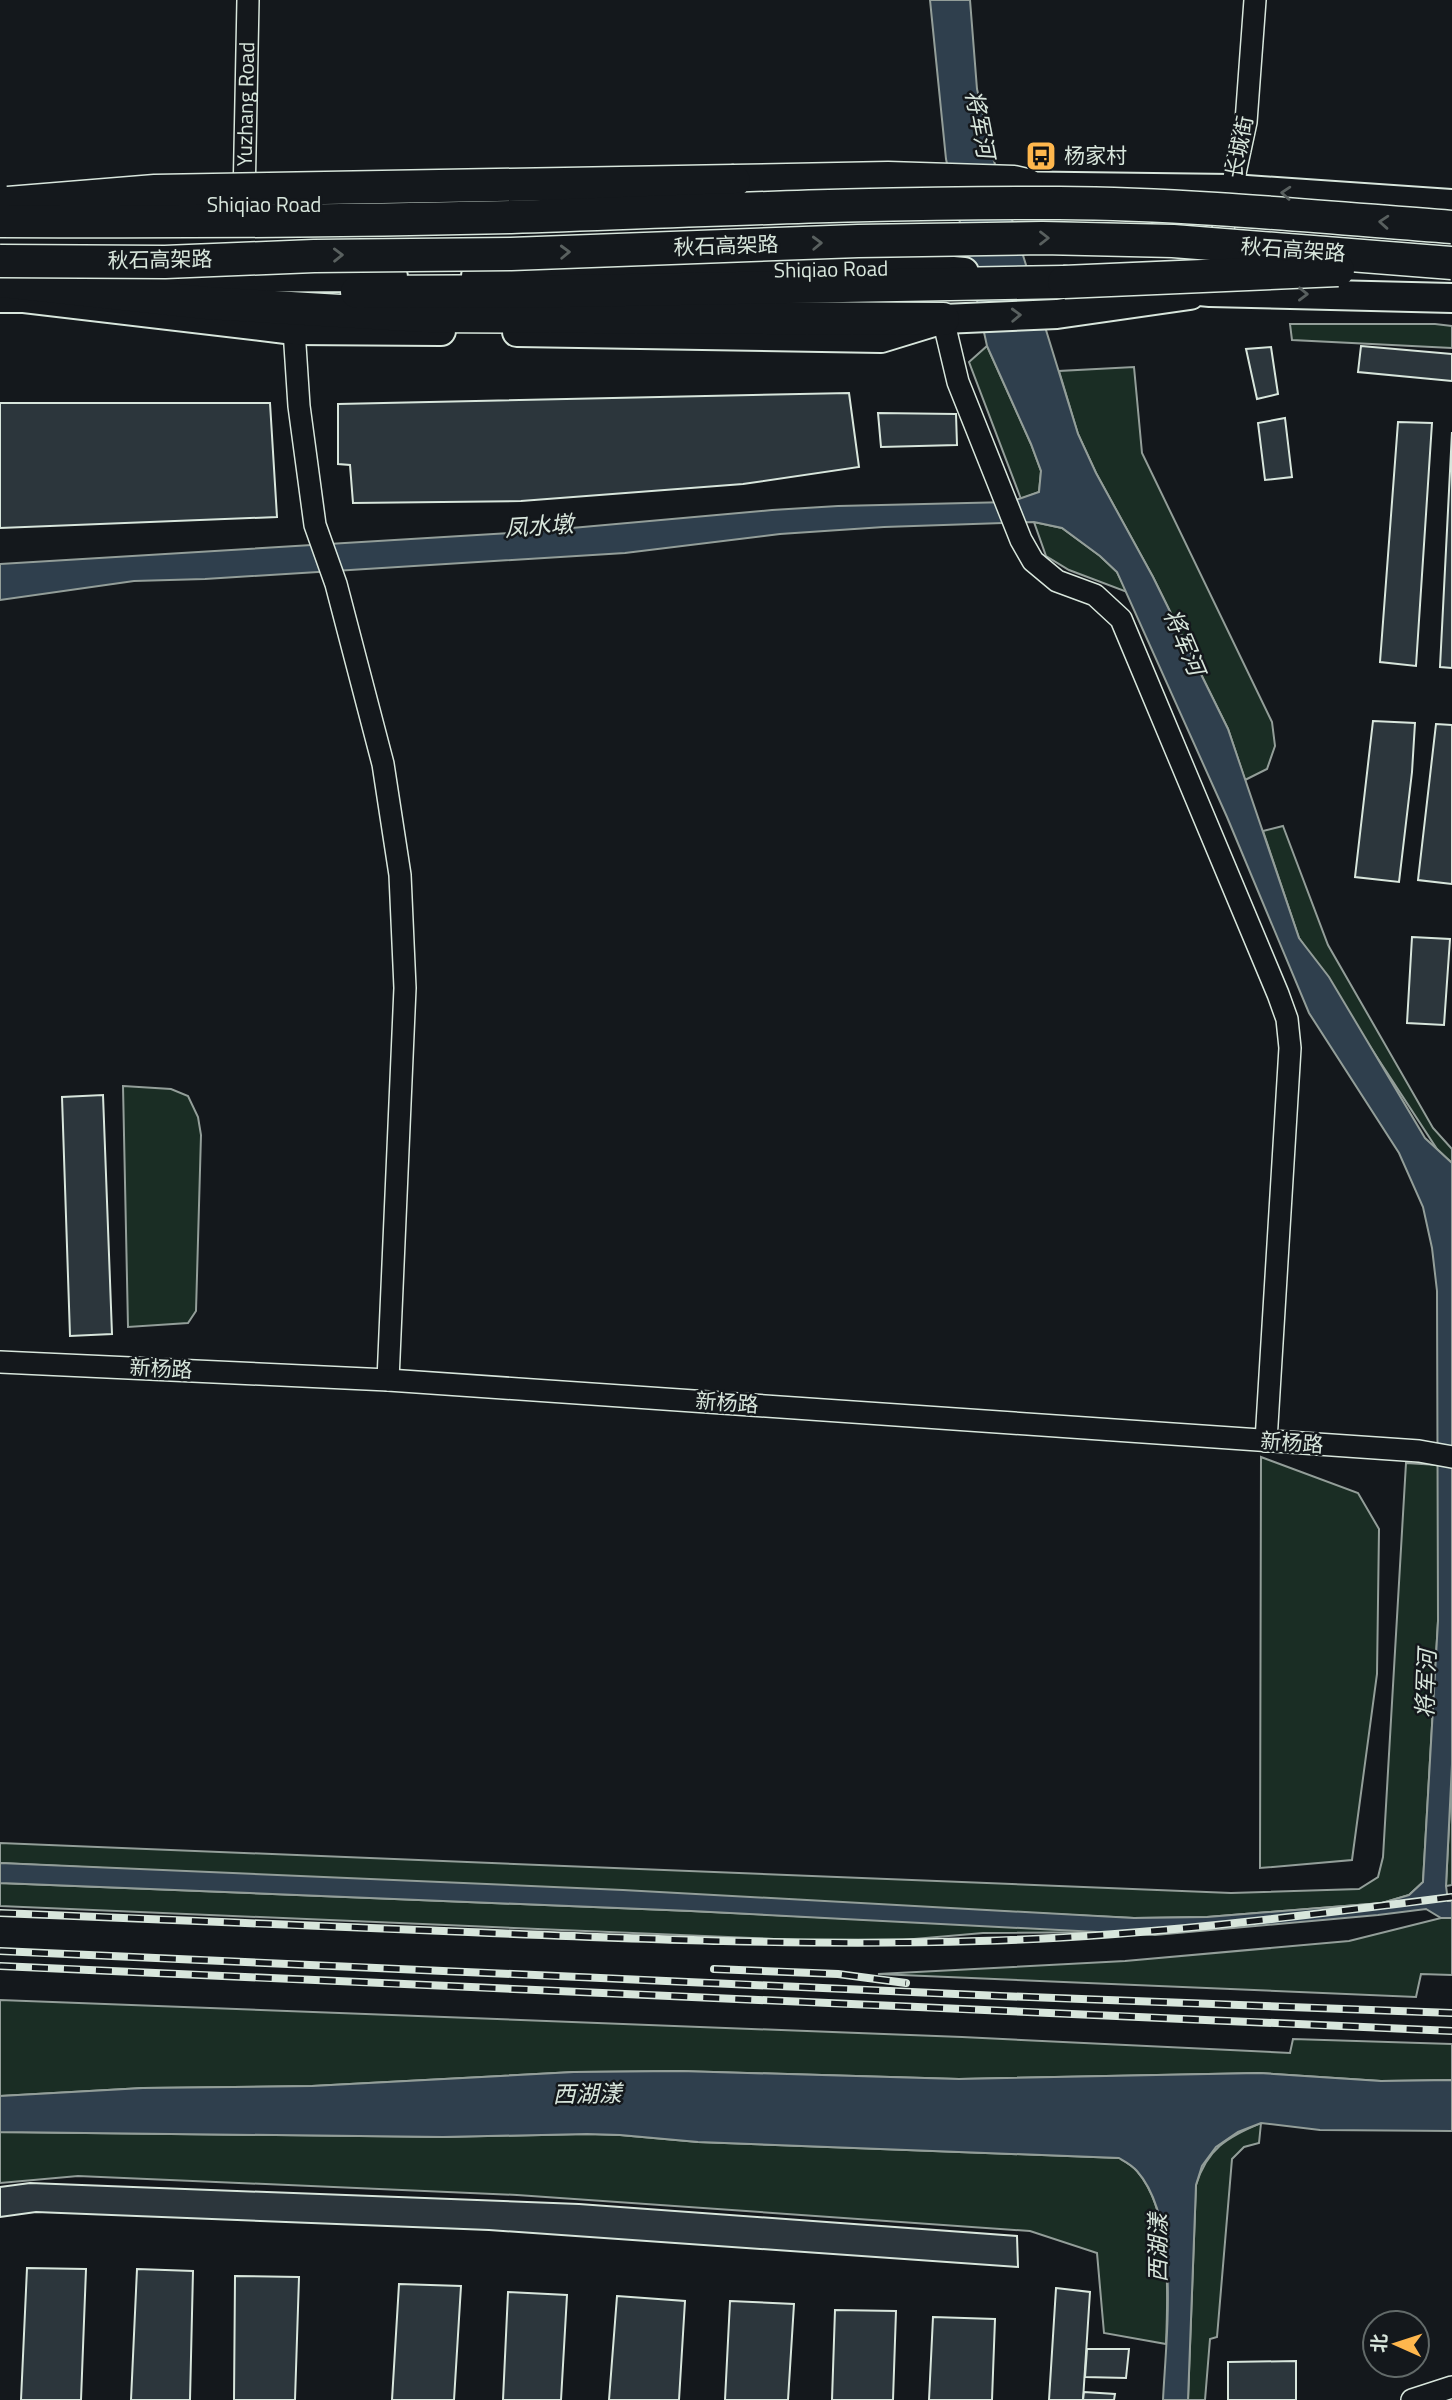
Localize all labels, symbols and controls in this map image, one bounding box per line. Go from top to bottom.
street label: Yuzhang Road [228,41,262,167]
water label: 将军河 [957,87,1005,165]
street label: 长城街 [1217,113,1261,181]
bus stop icon: 杨家村 [1024,139,1058,173]
place label: 杨家村 [1064,139,1127,171]
one-way arrow [1280,186,1291,201]
street label: Shiqiao Road [207,188,321,220]
one-way arrow [1378,215,1389,230]
street label: 秋石高架路 [673,227,779,263]
street label: 秋石高架路 [1240,229,1347,269]
one-way arrow [1040,230,1050,246]
one-way arrow [812,235,823,250]
street label: 秋石高架路 [107,242,213,276]
one-way arrow [560,244,571,259]
one-way arrow [332,248,343,263]
street label: Shiqiao Road [773,252,889,286]
one-way arrow [1298,286,1308,302]
one-way arrow [1011,308,1022,323]
water label: 凤水墩 [503,505,578,545]
water label: 将军河 [1155,603,1216,684]
street label: 新杨路 [129,1350,193,1386]
street label: 新杨路 [695,1384,760,1420]
street label: 新杨路 [1260,1424,1325,1460]
water label: 将军河 [1407,1645,1444,1719]
water label: 西湖漾 [552,2075,625,2112]
water label: 西湖漾 [1140,2211,1175,2283]
north arrow [1361,2309,1431,2379]
text: 北 [1364,2333,1394,2353]

